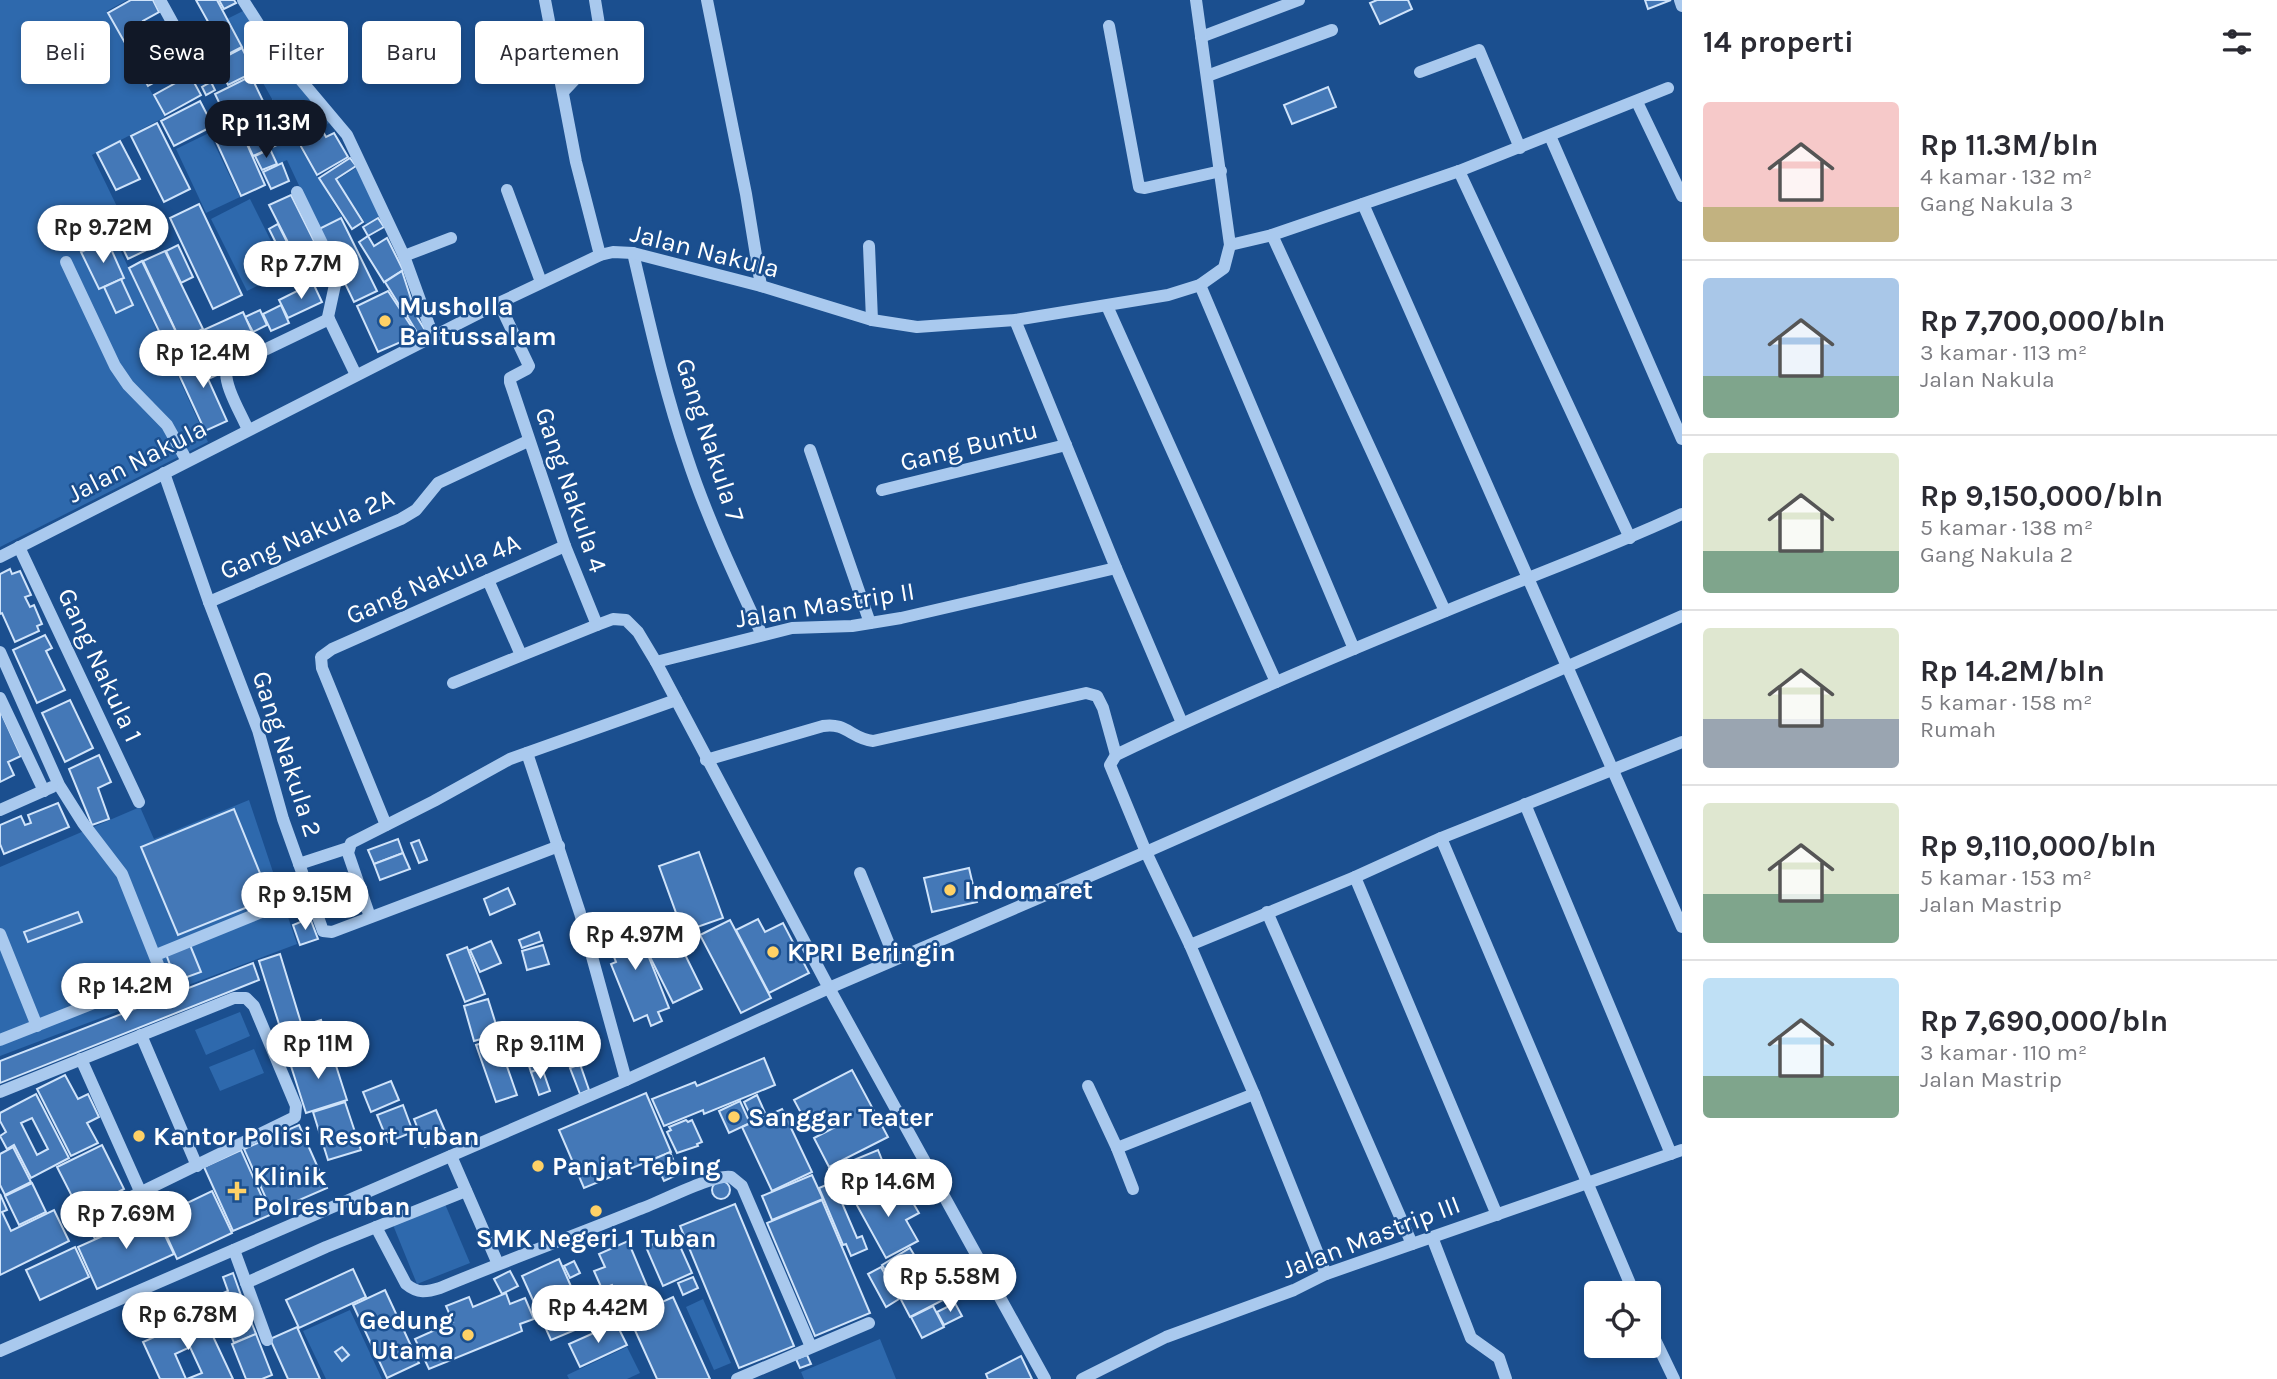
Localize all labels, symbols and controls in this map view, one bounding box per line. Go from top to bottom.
chip: Beli [21,21,110,84]
chip: Sewa [124,21,230,84]
chip: Filter [244,21,348,84]
chip: Baru [362,21,461,84]
chip: Apartemen [475,21,644,84]
icon: filters [2218,23,2256,61]
text: 14 properti [1703,24,1854,60]
pin: Rp 11.3M [194,100,338,160]
text: Rp 11.3M [221,109,311,136]
text: Rp 11.3M/bln [1920,127,2098,163]
icon: home [1759,130,1843,214]
text: 4 kamar · 132 m² [1920,163,2092,190]
text: Gang Nakula 3 [1920,190,2073,217]
pin: Rp 9.72M [31,205,175,265]
text: Rp 9.72M [53,214,153,241]
street label: Jalan Nakula [627,218,783,284]
pin: Rp 7.7M [236,242,366,301]
text: Rp 7.7M [260,250,342,277]
place label: Musholla Baitussalam [399,291,557,352]
text: Rp 7,700,000/bln [1920,303,2166,339]
icon: home [1759,306,1843,390]
marker: Musholla Baitussalam [377,313,393,329]
pin: Rp 12.4M [131,330,275,390]
text: Rp 12.4M [155,339,251,366]
text: 3 kamar · 113 m² [1920,339,2087,366]
street label: Gang Nakula 7 [669,354,751,526]
text: Jalan Nakula [1920,366,2055,393]
street label: Gang Nakula 4 [528,403,614,577]
street label: Jalan Nakula [62,413,212,509]
street label: Gang Buntu [897,414,1041,478]
text: Rp 9,150,000/bln [1920,478,2163,514]
icon: home [1759,481,1843,565]
street label: Gang Nakula 2A [215,482,399,586]
text: 5 kamar · 138 m² [1920,514,2093,541]
street label: Gang Nakula 4A [341,527,525,631]
text: Gang Nakula 2 [1920,541,2073,568]
street label: Jalan Mastrip II [733,576,917,634]
street label: Gang Nakula 1 [51,583,149,747]
text: Rp 14.2M/bln [1920,653,2105,689]
icon: home [1759,656,1843,740]
street label: Gang Nakula 2 [246,667,328,841]
text: 5 kamar · 158 m² [1920,689,2093,716]
text: Rumah [1920,716,1996,743]
text: Rp 9,110,000/bln [1920,828,2156,864]
icon: home [1759,831,1843,915]
text: 5 kamar · 153 m² [1920,864,2092,891]
pin: Rp 9.15M [233,872,377,932]
place label: Indomaret [964,875,1093,906]
text: Rp 9.15M [257,881,353,908]
marker: Indomaret [942,882,958,898]
text: Jalan Mastrip [1920,891,2062,918]
pin: Rp 4.97M [563,912,707,972]
text: Rp 4.97M [586,921,684,948]
place label: KPRI Beringin [787,937,956,968]
marker: KPRI Beringin [765,944,781,960]
pin: Rp 14.2M [53,964,197,1023]
text: Rp 14.2M [77,972,173,999]
text: Rp 7,690,000/bln [1920,1003,2168,1039]
icon: home [1759,1006,1843,1090]
pin: Rp 11M [261,1021,375,1081]
pin: Rp 9.11M [468,1021,612,1081]
text: Rp 11M [282,1030,354,1057]
text: Rp 9.11M [495,1030,585,1057]
text: 3 kamar · 110 m² [1920,1039,2087,1066]
text: Jalan Mastrip [1920,1066,2062,1093]
place label: Sanggar Teater [748,1102,934,1133]
marker: Sanggar Teater [726,1109,742,1125]
place label: Kantor Polisi Resort Tuban [153,1121,480,1152]
marker: Kantor Polisi Resort Tuban [131,1128,147,1144]
place label: Panjat Tebing [552,1151,721,1182]
marker: Panjat Tebing [530,1158,546,1174]
pin: Rp 14.6M [816,1160,960,1219]
place label: Klinik Polres Tuban [253,1161,410,1222]
text: Rp 14.6M [840,1168,936,1195]
marker: Klinik Polres Tuban [227,1181,247,1201]
street label: Jalan Mastrip III [1277,1189,1465,1285]
pin: Rp 7.69M [54,1192,198,1251]
text: Rp 7.69M [76,1200,176,1227]
marker: SMK Negeri 1 Tuban [588,1203,604,1219]
place label: SMK Negeri 1 Tuban [476,1223,716,1254]
pin: Rp 5.58M [878,1254,1022,1314]
text: Rp 5.58M [899,1263,1001,1290]
map controls [1584,1281,1661,1358]
button: locate [1584,1281,1661,1358]
pin: Rp 4.42M [526,1286,670,1345]
pin: Rp 6.78M [116,1292,260,1352]
text: Rp 4.42M [548,1294,649,1321]
text: Rp 6.78M [138,1301,238,1328]
place label: Gedung Utama [359,1305,454,1366]
marker: Gedung Utama [460,1327,476,1343]

